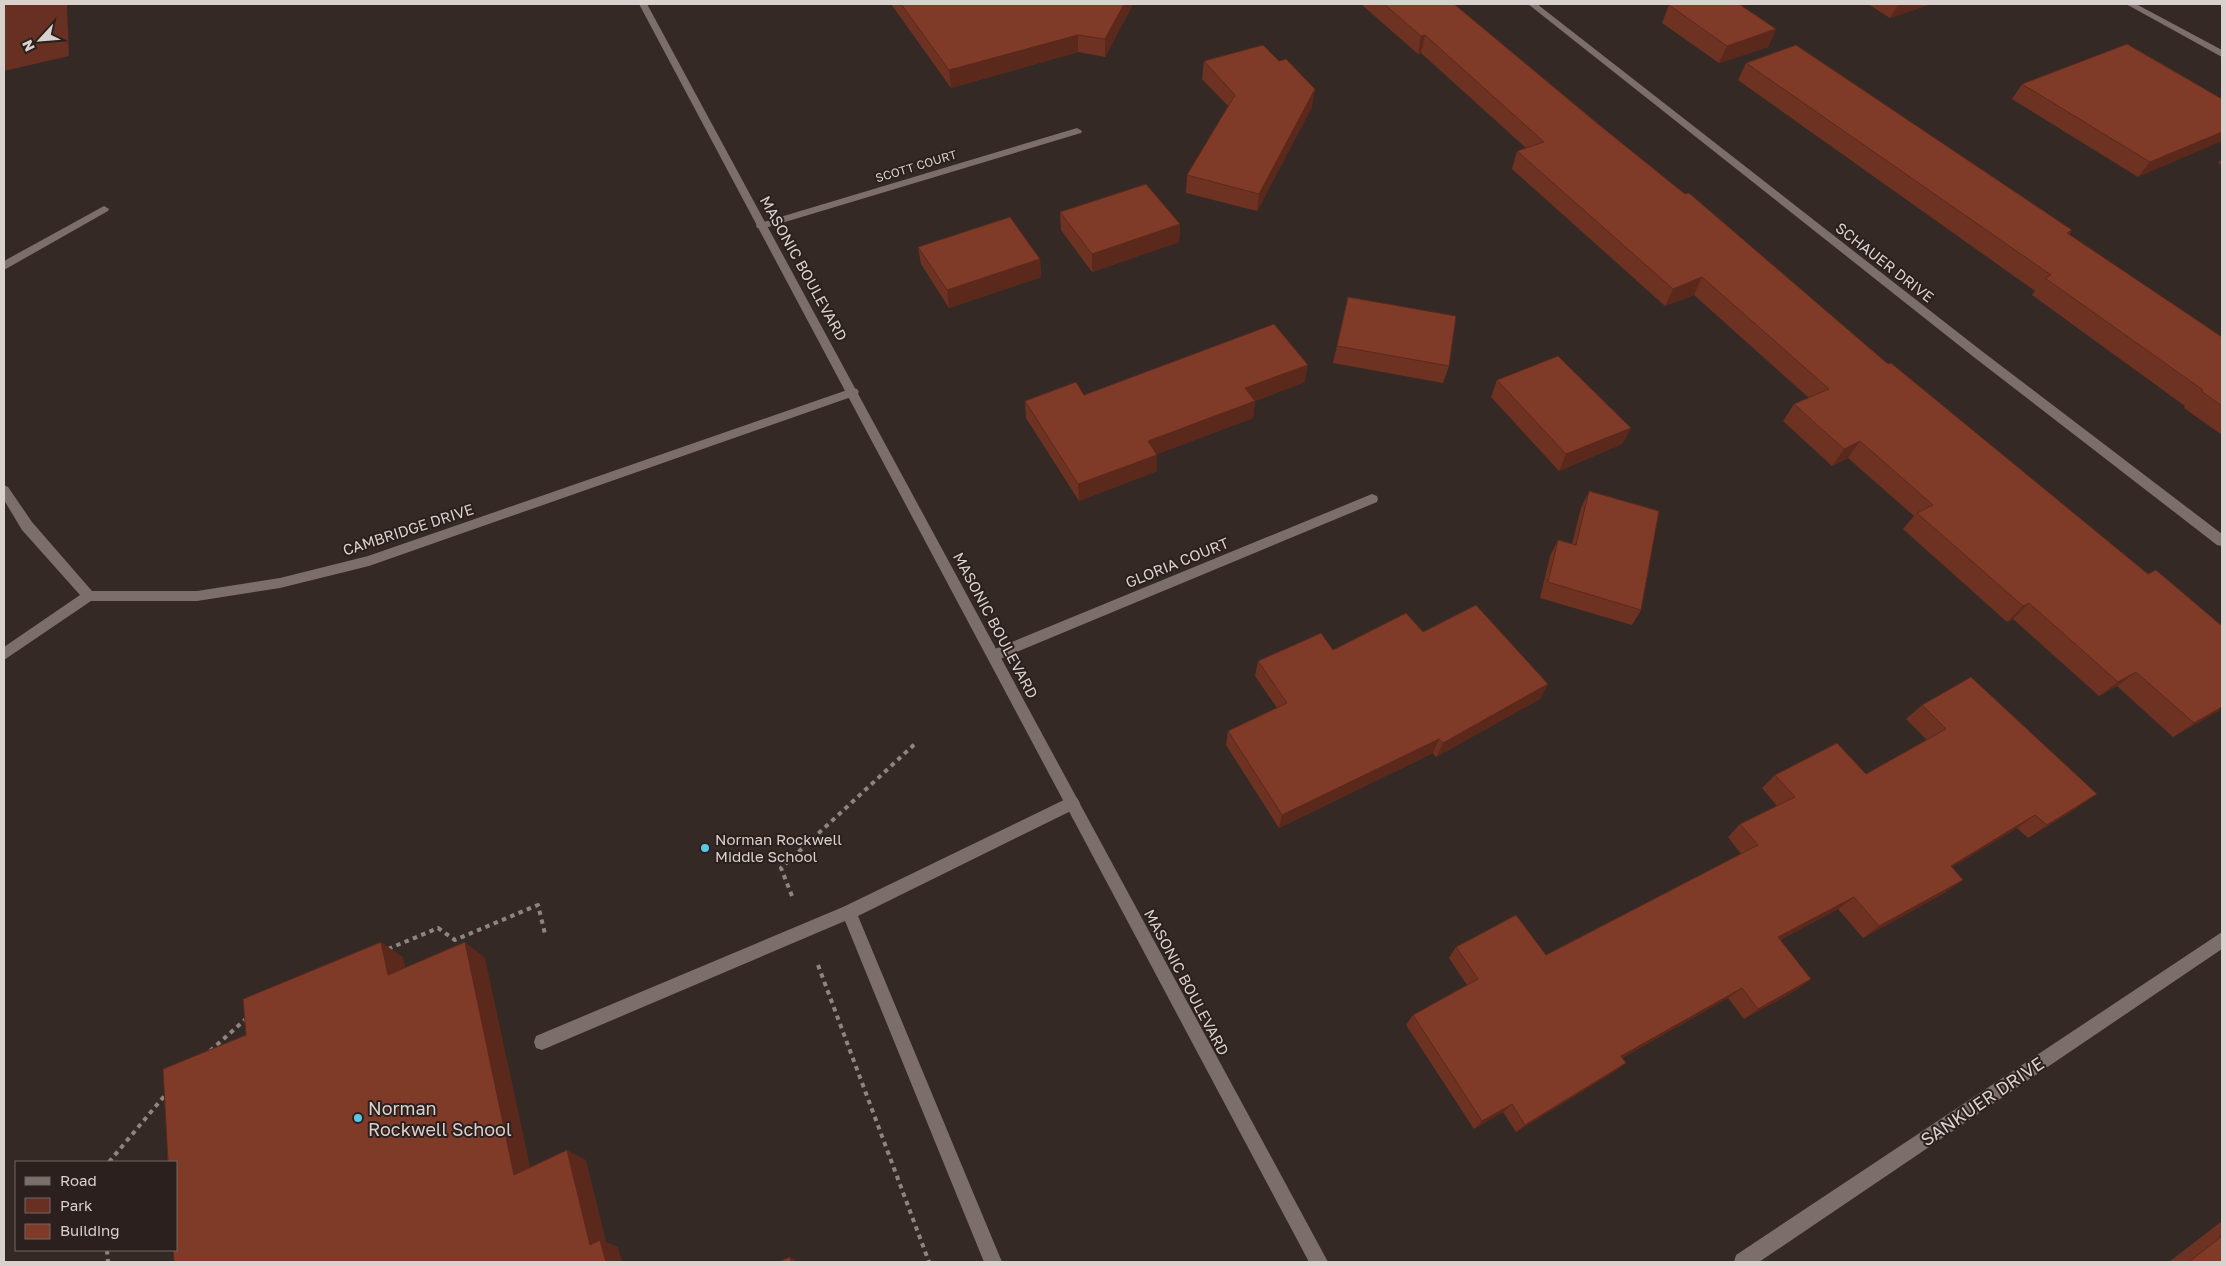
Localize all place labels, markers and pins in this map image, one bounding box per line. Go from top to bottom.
place label: Norman Rockwell Middle School [715,830,842,865]
marker: Norman Rockwell Middle School [699,842,711,854]
place label: Norman Rockwell School [368,1097,512,1140]
marker: Norman Rockwell School [352,1112,364,1124]

